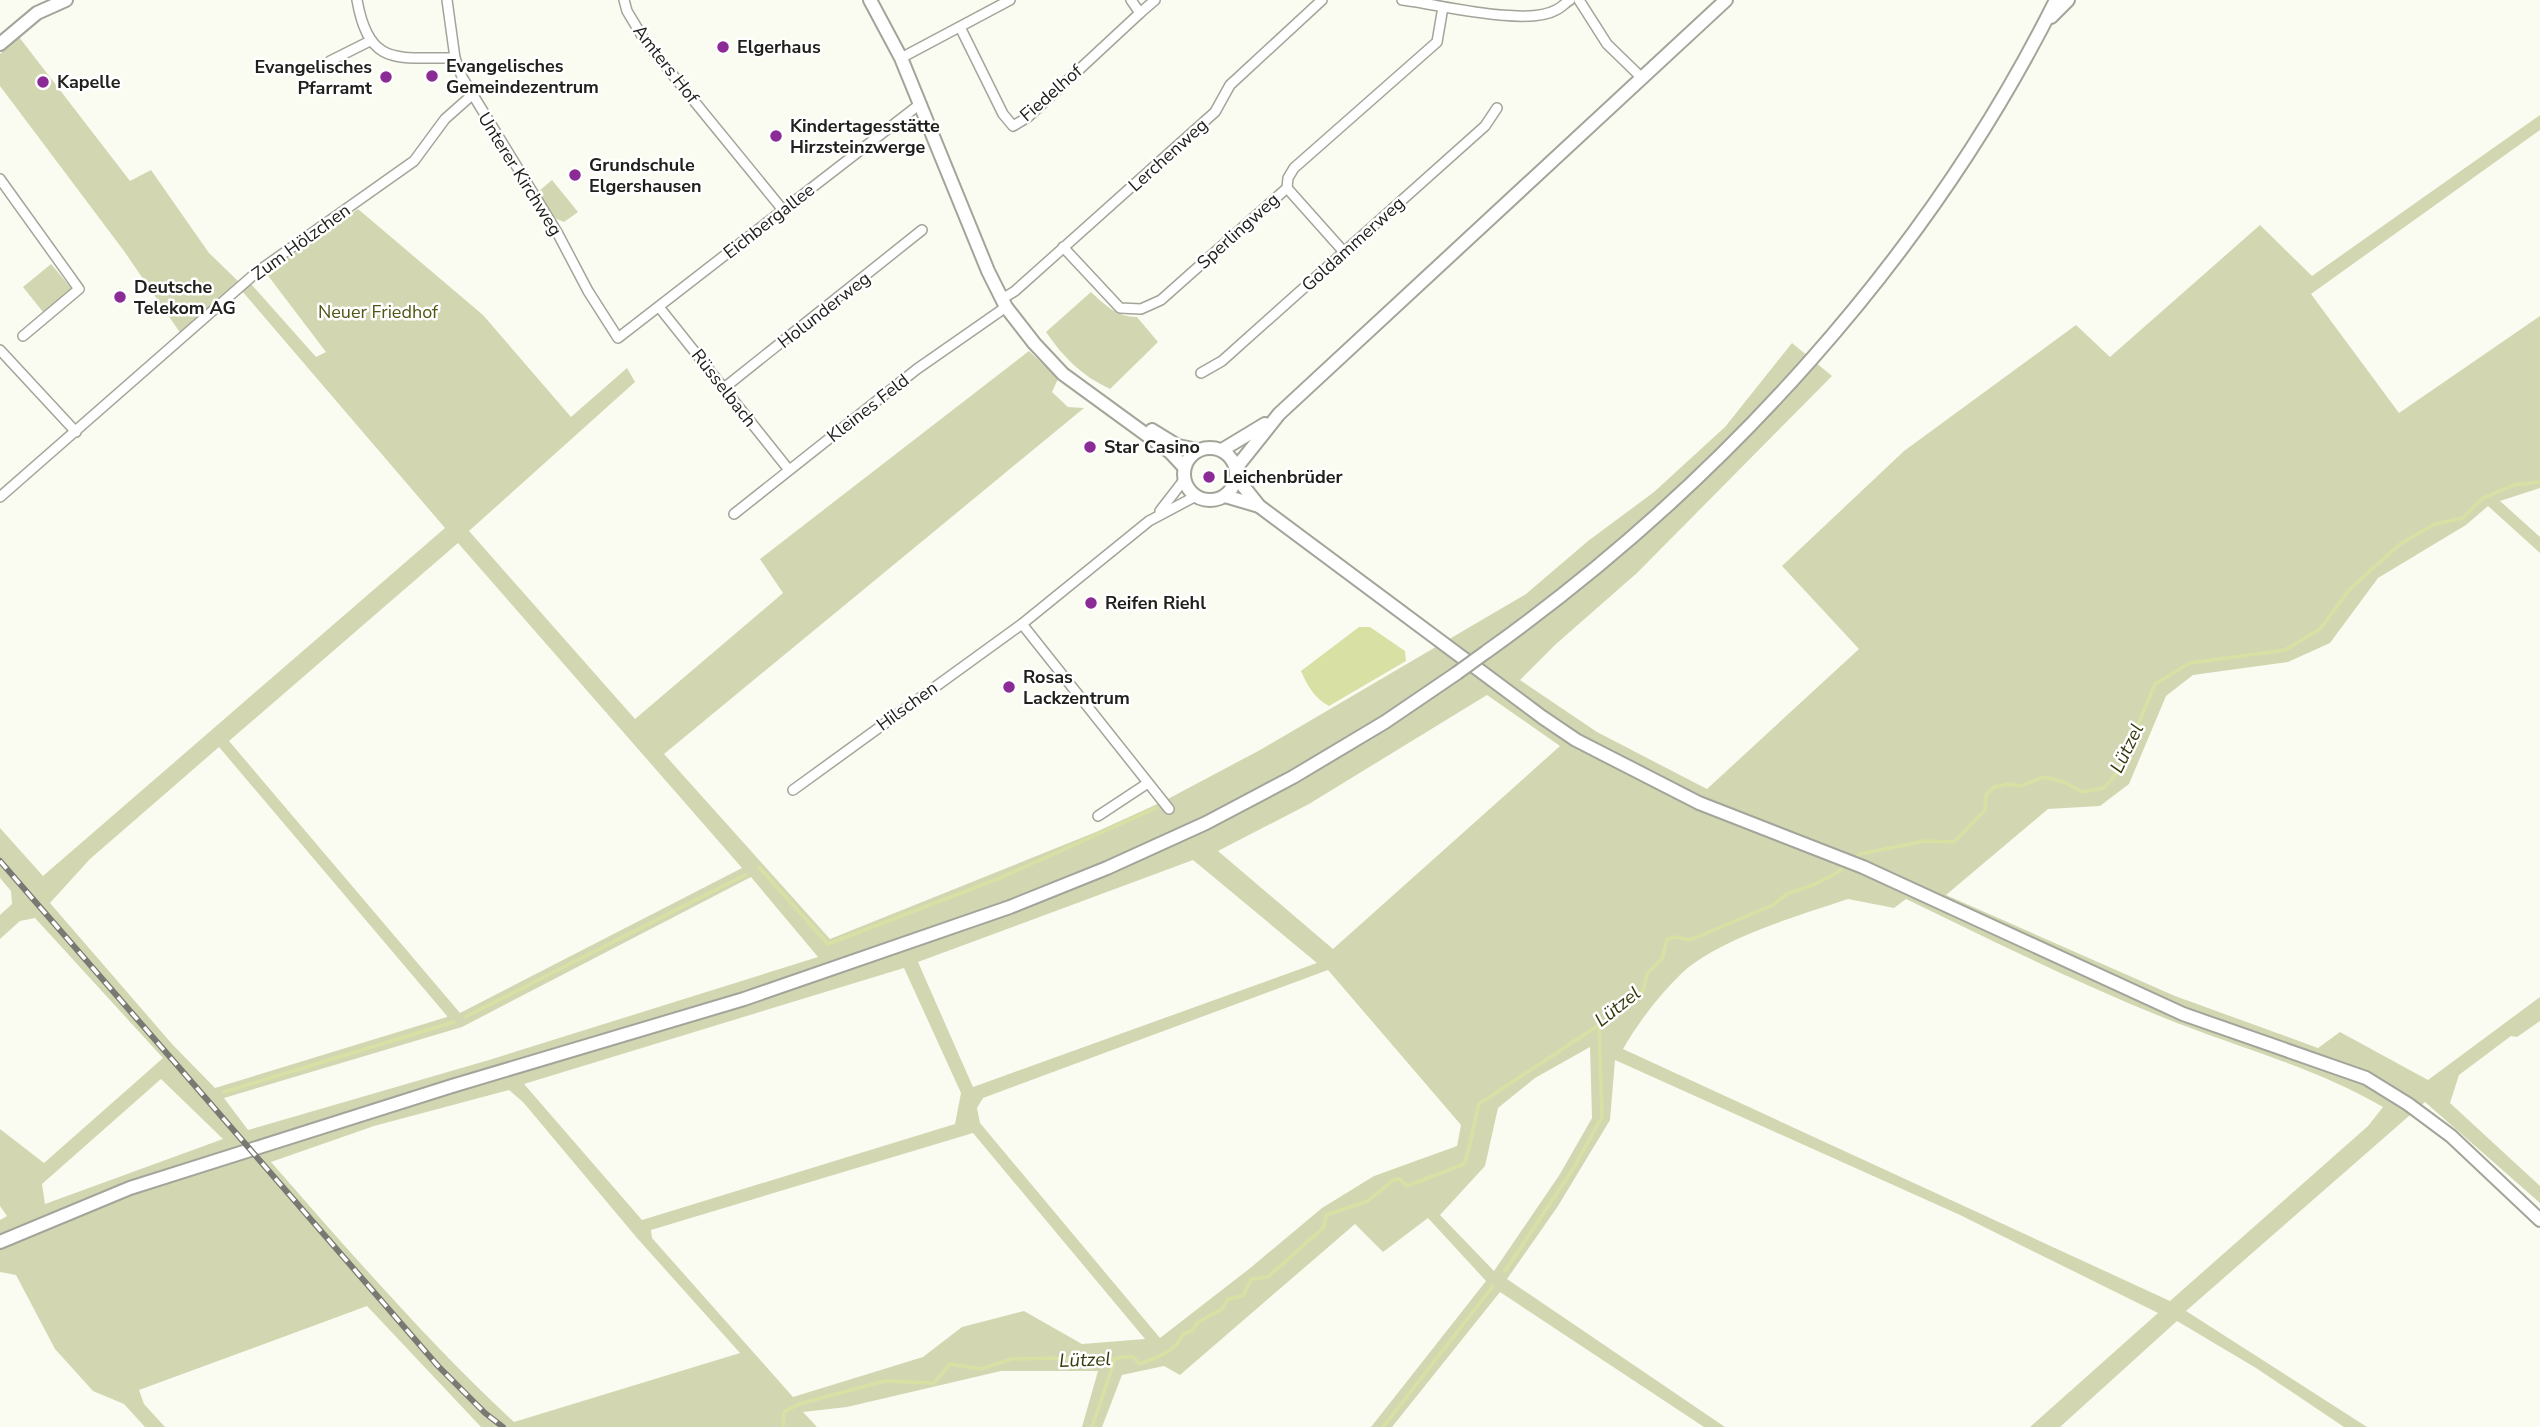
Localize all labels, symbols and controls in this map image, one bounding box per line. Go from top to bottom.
street label: Amters Hof [628,20,705,109]
place label: Elgerhaus [737,35,821,59]
marker: Elgerhaus [715,39,731,55]
place label: Evangelisches Gemeindezentrum [446,54,599,99]
place label: Evangelisches Pfarramt [254,55,372,100]
street label: Fiedelhof [1015,59,1088,127]
marker: Evangelisches Gemeindezentrum [424,68,440,84]
marker: Evangelisches Pfarramt [378,69,394,85]
place label: Kapelle [57,70,121,94]
marker: Kapelle [35,74,51,90]
street label: Unterer Kirchweg [472,108,568,240]
street label: Lerchenweg [1123,113,1213,197]
place label: Kindertagesstätte Hirzsteinzwerge [790,114,940,159]
marker: Kindertagesstätte Hirzsteinzwerge [768,128,784,144]
place label: Grundschule Elgershausen [589,153,702,198]
marker: Grundschule Elgershausen [567,167,583,183]
street label: Eichbergallee [718,178,820,264]
street label: Sperlingweg [1192,188,1284,274]
street label: Goldammerweg [1296,191,1410,297]
street label: Zum Hölzchen [247,198,355,286]
street label: Holunderweg [773,266,875,354]
place label: Deutsche Telekom AG [134,275,236,320]
marker: Deutsche Telekom AG [112,289,128,305]
park label: Neuer Friedhof [318,300,439,324]
street label: Rüsselbach [686,344,762,432]
street label: Kleines Feld [822,368,914,448]
place label: Star Casino [1104,435,1200,459]
marker: Star Casino [1082,439,1098,455]
place label: Leichenbrüder [1223,465,1343,489]
marker: Leichenbrüder [1201,469,1217,485]
place label: Reifen Riehl [1105,591,1206,615]
marker: Reifen Riehl [1083,595,1099,611]
place label: Rosas Lackzentrum [1023,665,1130,710]
street label: Hilschen [872,676,942,736]
marker: Rosas Lackzentrum [1001,679,1017,695]
water label: Lützel [2104,719,2150,777]
water label: Lützel [1589,981,1646,1033]
water label: Lützel [1059,1346,1111,1374]

